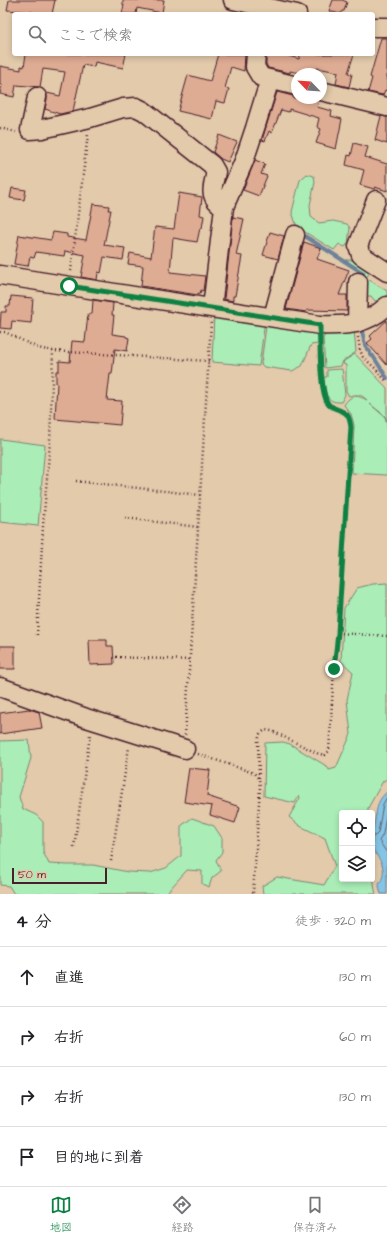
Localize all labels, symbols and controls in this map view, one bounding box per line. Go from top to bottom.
search box [12,12,375,56]
icon: search [26,23,48,45]
text: ここで検索 [58,25,133,46]
north arrow [291,68,327,104]
route start [60,277,78,295]
route end [325,660,343,678]
map controls [339,810,375,882]
button: locate [339,810,375,846]
button: layers [339,846,375,882]
scale bar [12,866,107,885]
text: 50 m [18,867,46,882]
text: 4 分 [16,910,51,934]
text: 徒歩 · 320 m [295,912,371,930]
icon: ahead [16,966,38,988]
text: 直進 [54,967,84,988]
text: 130 m [339,968,371,986]
icon: right [16,1026,38,1048]
text: 右折 [54,1027,84,1048]
text: 60 m [339,1028,371,1046]
icon: right [16,1086,38,1108]
text: 右折 [54,1087,84,1108]
text: 130 m [339,1088,371,1106]
icon: arrive [16,1146,38,1168]
text: 目的地に到着 [54,1147,144,1168]
tab: 地図 [50,1194,72,1235]
tab: 経路 [171,1194,193,1235]
tab: 保存済み [293,1194,337,1235]

